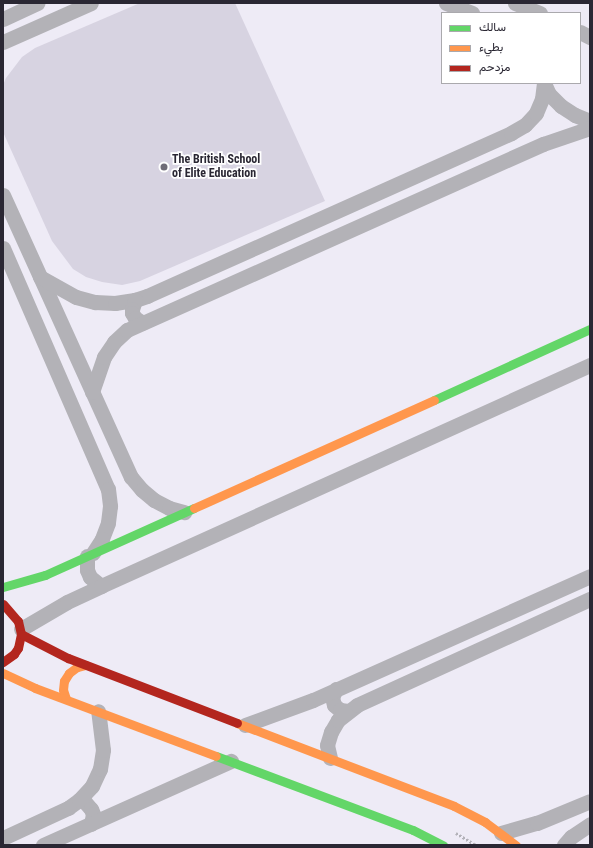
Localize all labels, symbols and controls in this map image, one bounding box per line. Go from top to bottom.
legend [441,12,581,84]
text: سالك [479,20,506,34]
text: بطيء [479,40,503,54]
text: مزدحم [479,60,510,74]
place label: The British School of Elite Education [172,153,260,181]
marker: The British School of Elite Education [159,162,169,172]

